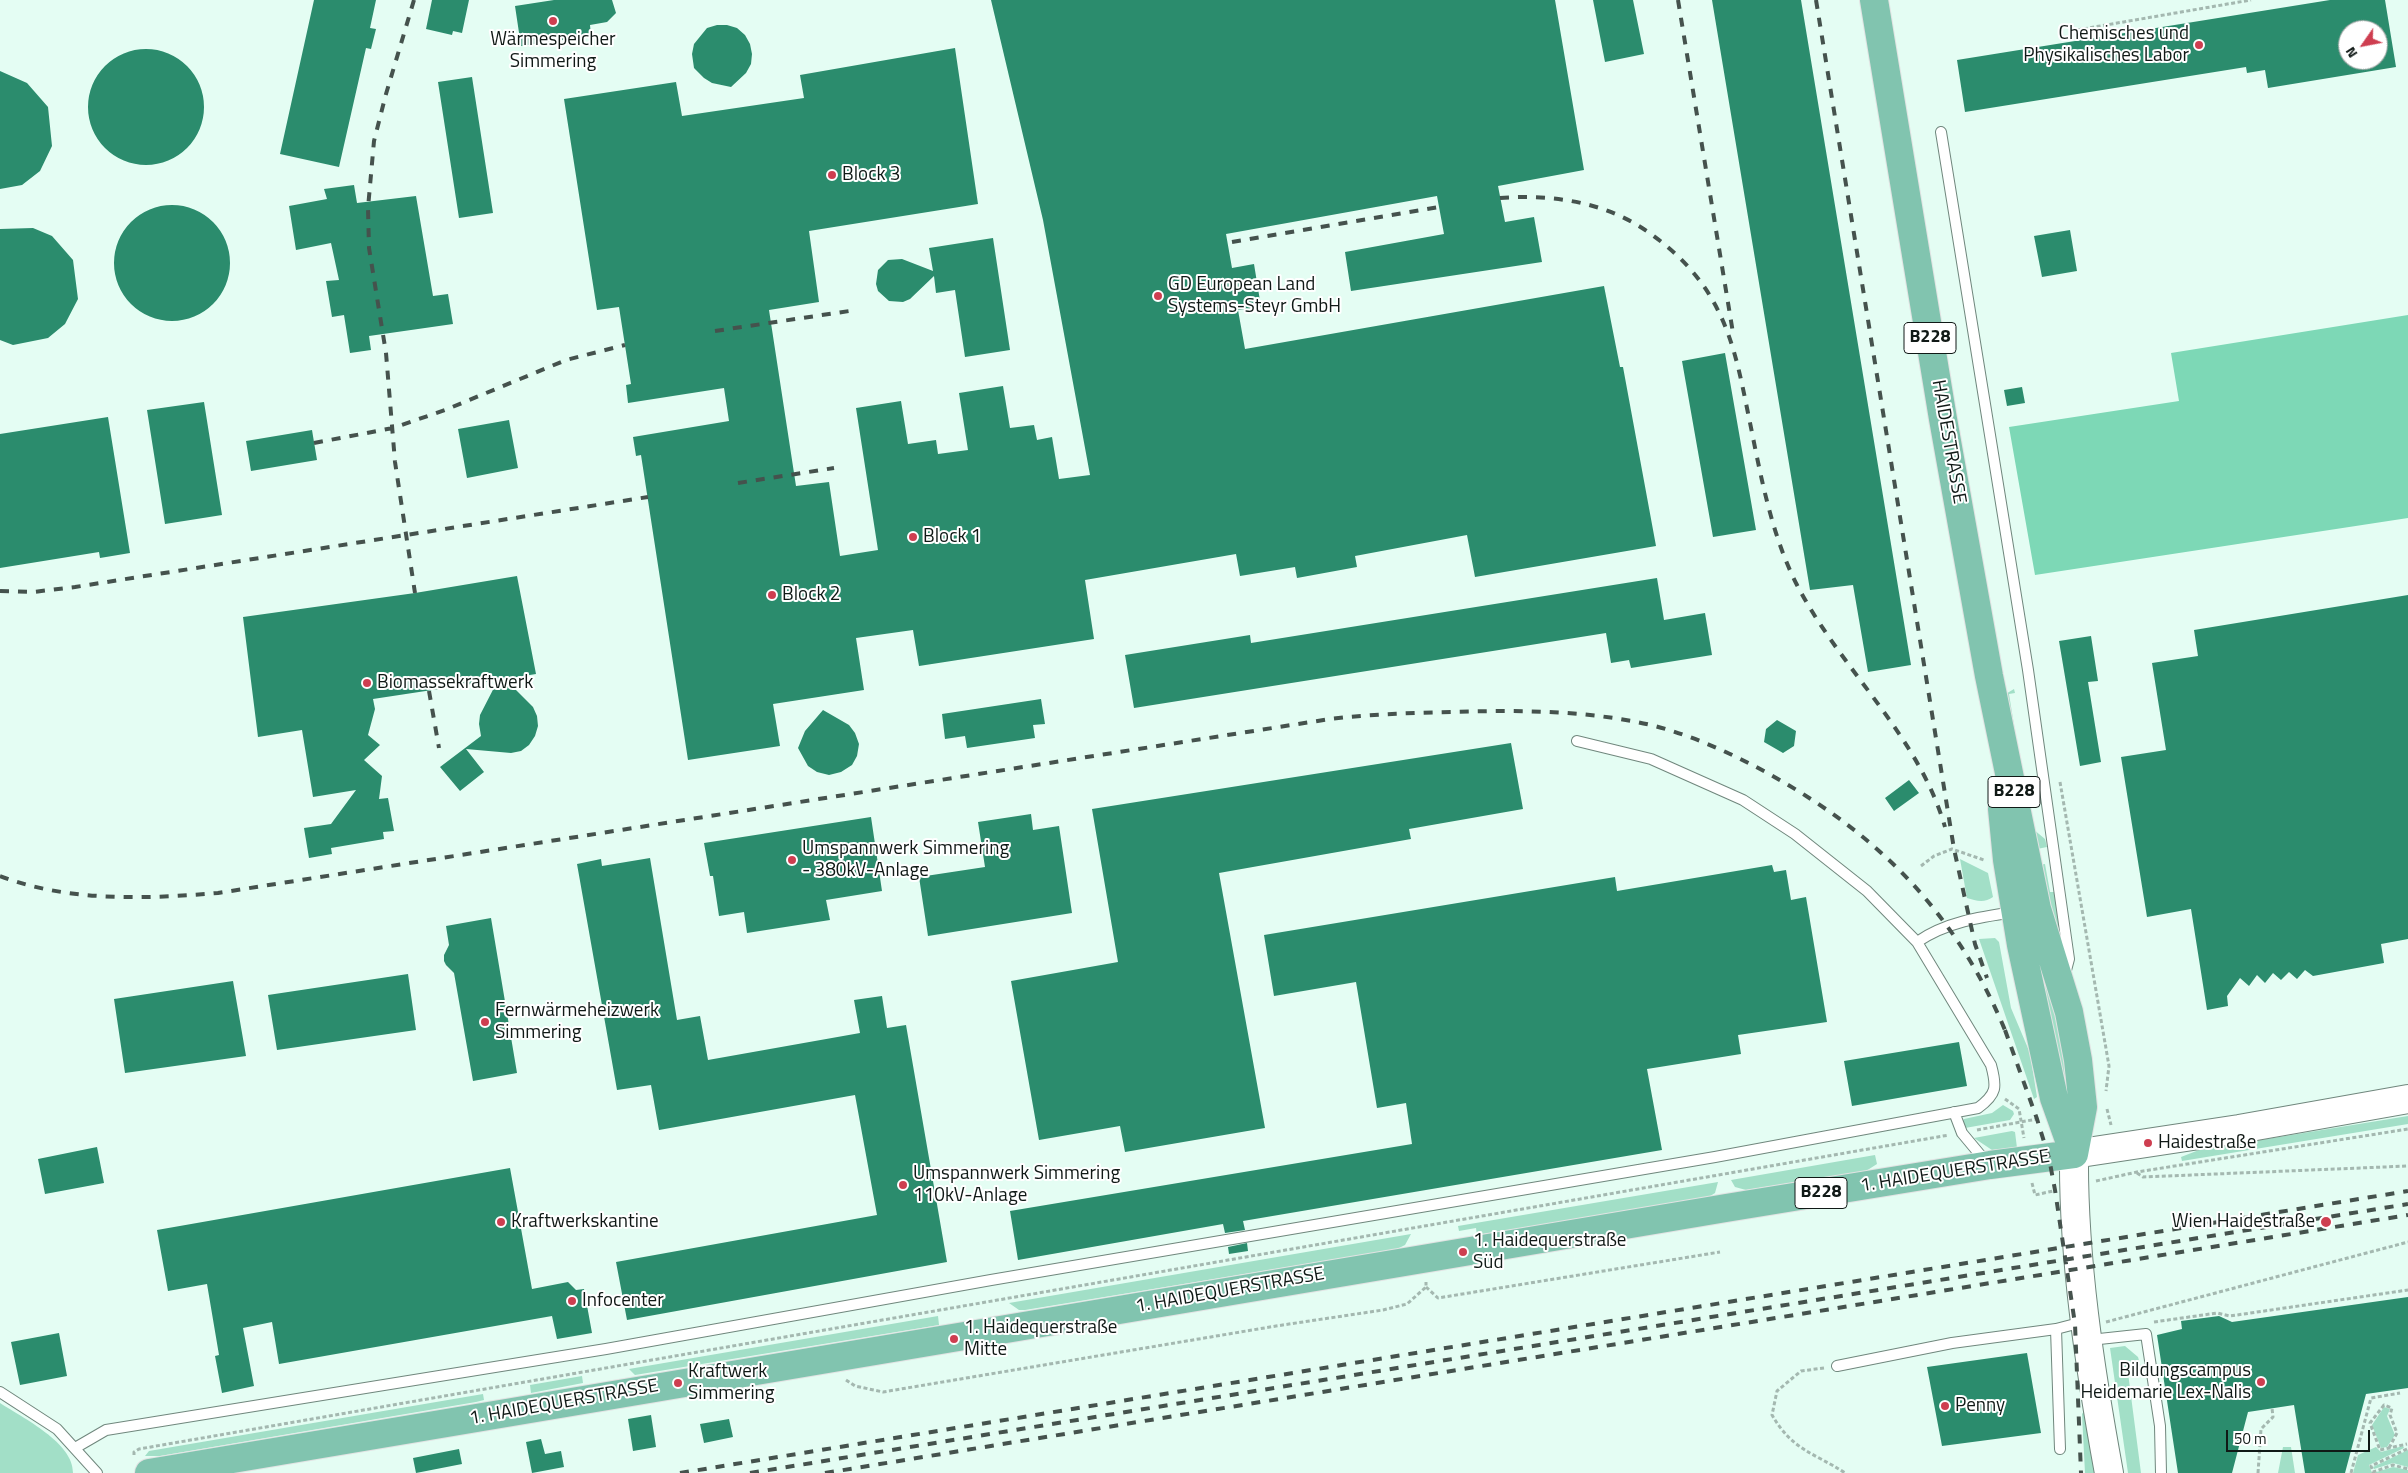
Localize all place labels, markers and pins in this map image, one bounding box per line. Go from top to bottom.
marker: Wärmespeicher Simmering [547,15,559,27]
place label: Chemisches und Physikalisches Labor [2023,23,2189,67]
place label: Wärmespeicher Simmering [490,29,616,73]
marker: Chemisches und Physikalisches Labor [2193,39,2205,51]
place label: Block 3 [842,164,900,186]
marker: Block 3 [826,169,838,181]
place label: GD European Land Systems-Steyr GmbH [1168,274,1341,318]
marker: GD European Land Systems-Steyr GmbH [1152,290,1164,302]
place label: Block 1 [923,526,981,548]
marker: Block 1 [907,531,919,543]
place label: Block 2 [782,584,840,606]
marker: Block 2 [766,589,778,601]
place label: Biomassekraftwerk [377,672,533,694]
marker: Biomassekraftwerk [361,677,373,689]
place label: Umspannwerk Simmering - 380kV-Anlage [802,838,1009,882]
marker: Umspannwerk Simmering - 380kV-Anlage [786,854,798,866]
place label: Fernwärmeheizwerk Simmering [495,1000,659,1044]
marker: Fernwärmeheizwerk Simmering [479,1016,491,1028]
place label: Haidestraße [2158,1132,2256,1154]
marker: Haidestraße [2142,1137,2154,1149]
place label: Umspannwerk Simmering 110kV-Anlage [913,1163,1120,1207]
marker: Umspannwerk Simmering 110kV-Anlage [897,1179,909,1191]
place label: Kraftwerkskantine [511,1211,659,1233]
place label: Wien Haidestraße [2172,1211,2315,1233]
marker: Wien Haidestraße [2319,1215,2333,1229]
marker: Kraftwerkskantine [495,1216,507,1228]
place label: 1. Haidequerstraße Süd [1473,1230,1626,1274]
marker: 1. Haidequerstraße Süd [1457,1246,1469,1258]
place label: Infocenter [582,1290,664,1312]
marker: Infocenter [566,1295,578,1307]
place label: 1. Haidequerstraße Mitte [964,1317,1117,1361]
marker: 1. Haidequerstraße Mitte [948,1333,960,1345]
place label: Bildungscampus Heidemarie Lex-Nalis [2080,1360,2251,1404]
place label: Kraftwerk Simmering [688,1361,775,1405]
marker: Bildungscampus Heidemarie Lex-Nalis [2255,1376,2267,1388]
marker: Kraftwerk Simmering [672,1377,684,1389]
place label: Penny [1955,1395,2005,1417]
marker: Penny [1939,1400,1951,1412]

